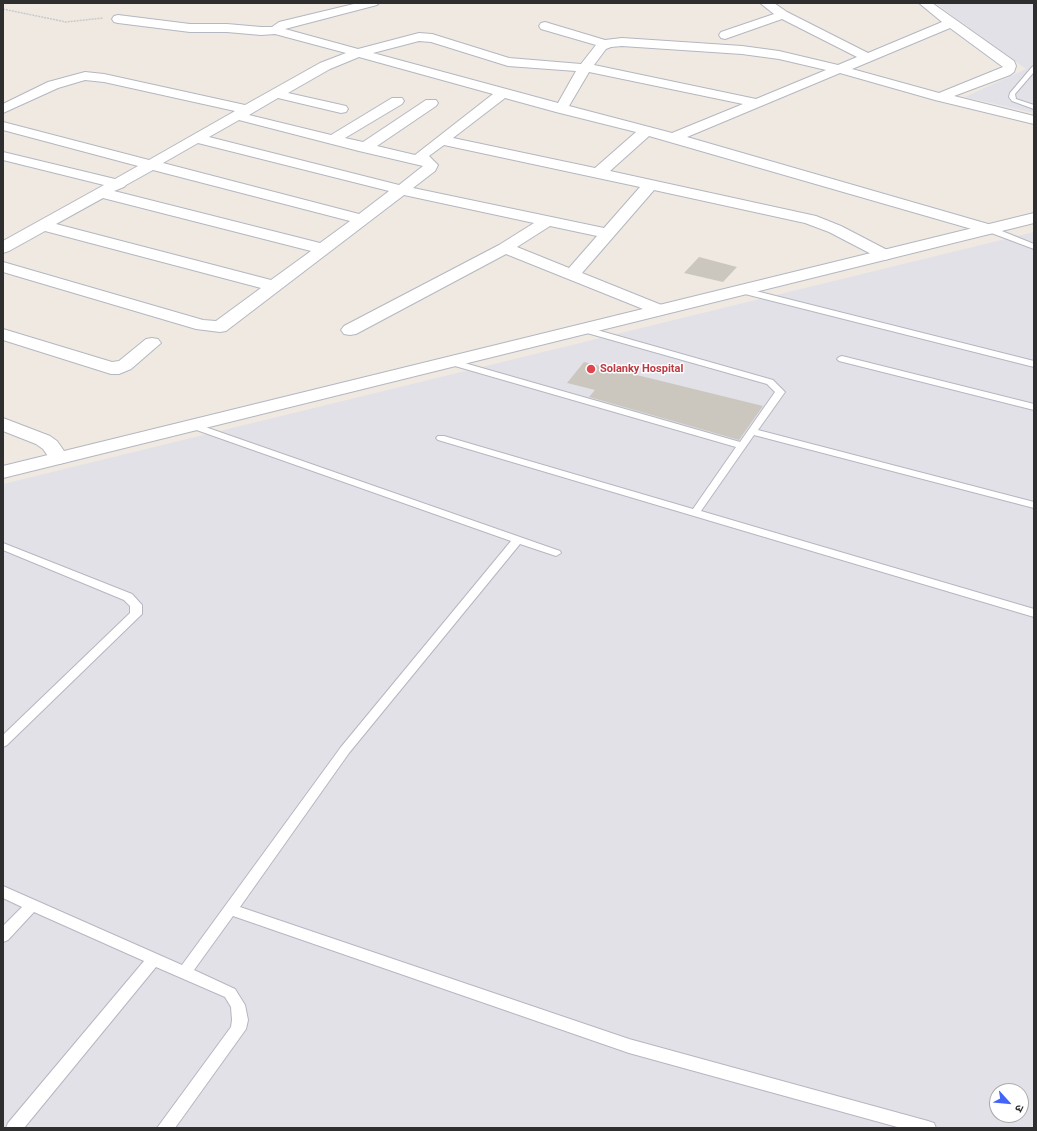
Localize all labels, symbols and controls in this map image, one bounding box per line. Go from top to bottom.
place label: Solanky Hospital [600,362,683,376]
marker: Solanky Hospital [585,363,597,375]
north arrow [989,1083,1029,1123]
text: उ [1012,1102,1026,1114]

